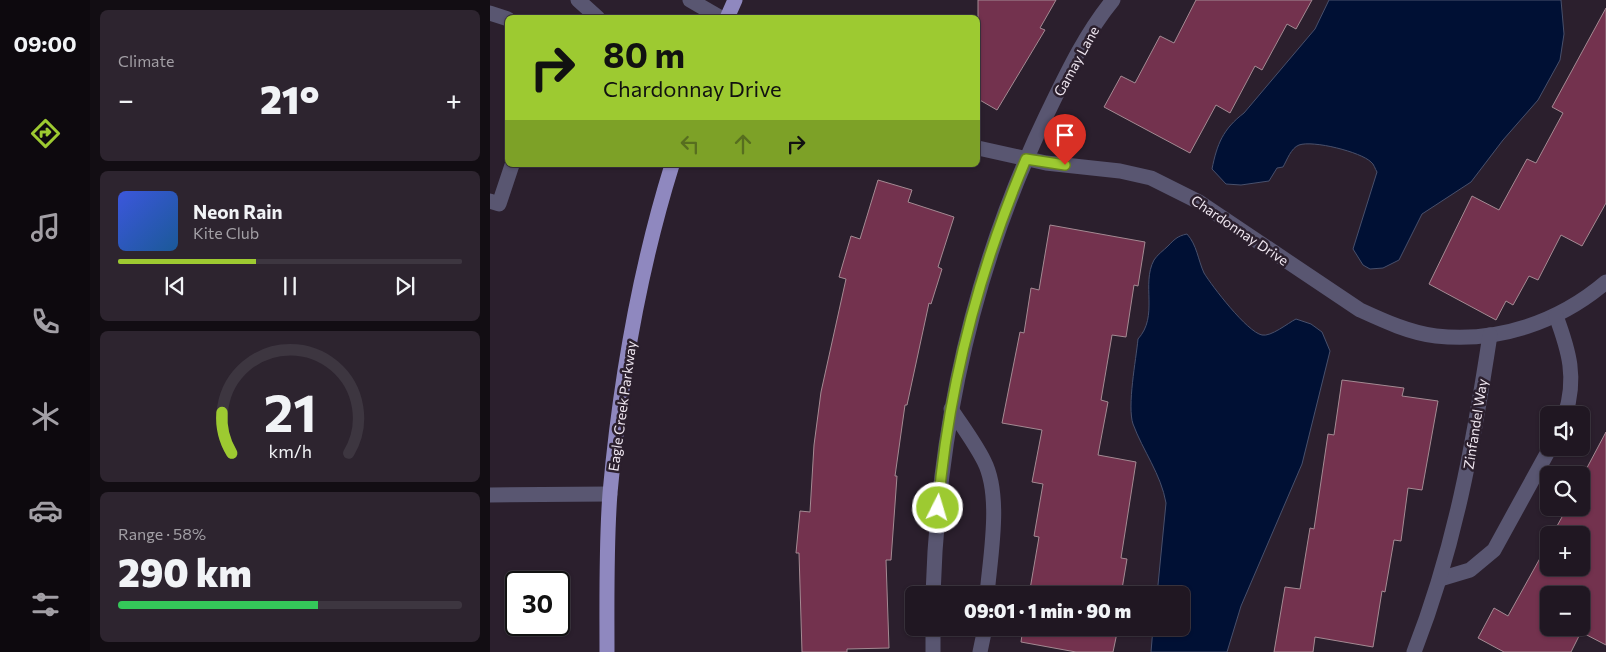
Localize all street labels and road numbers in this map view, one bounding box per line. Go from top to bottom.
street label: Gamay Lane [1050,23,1102,99]
street label: Chardonnay Drive [1188,191,1292,269]
street label: Eagle Creek Parkway [604,340,640,472]
street label: Zinfandel Way [1459,378,1491,470]

